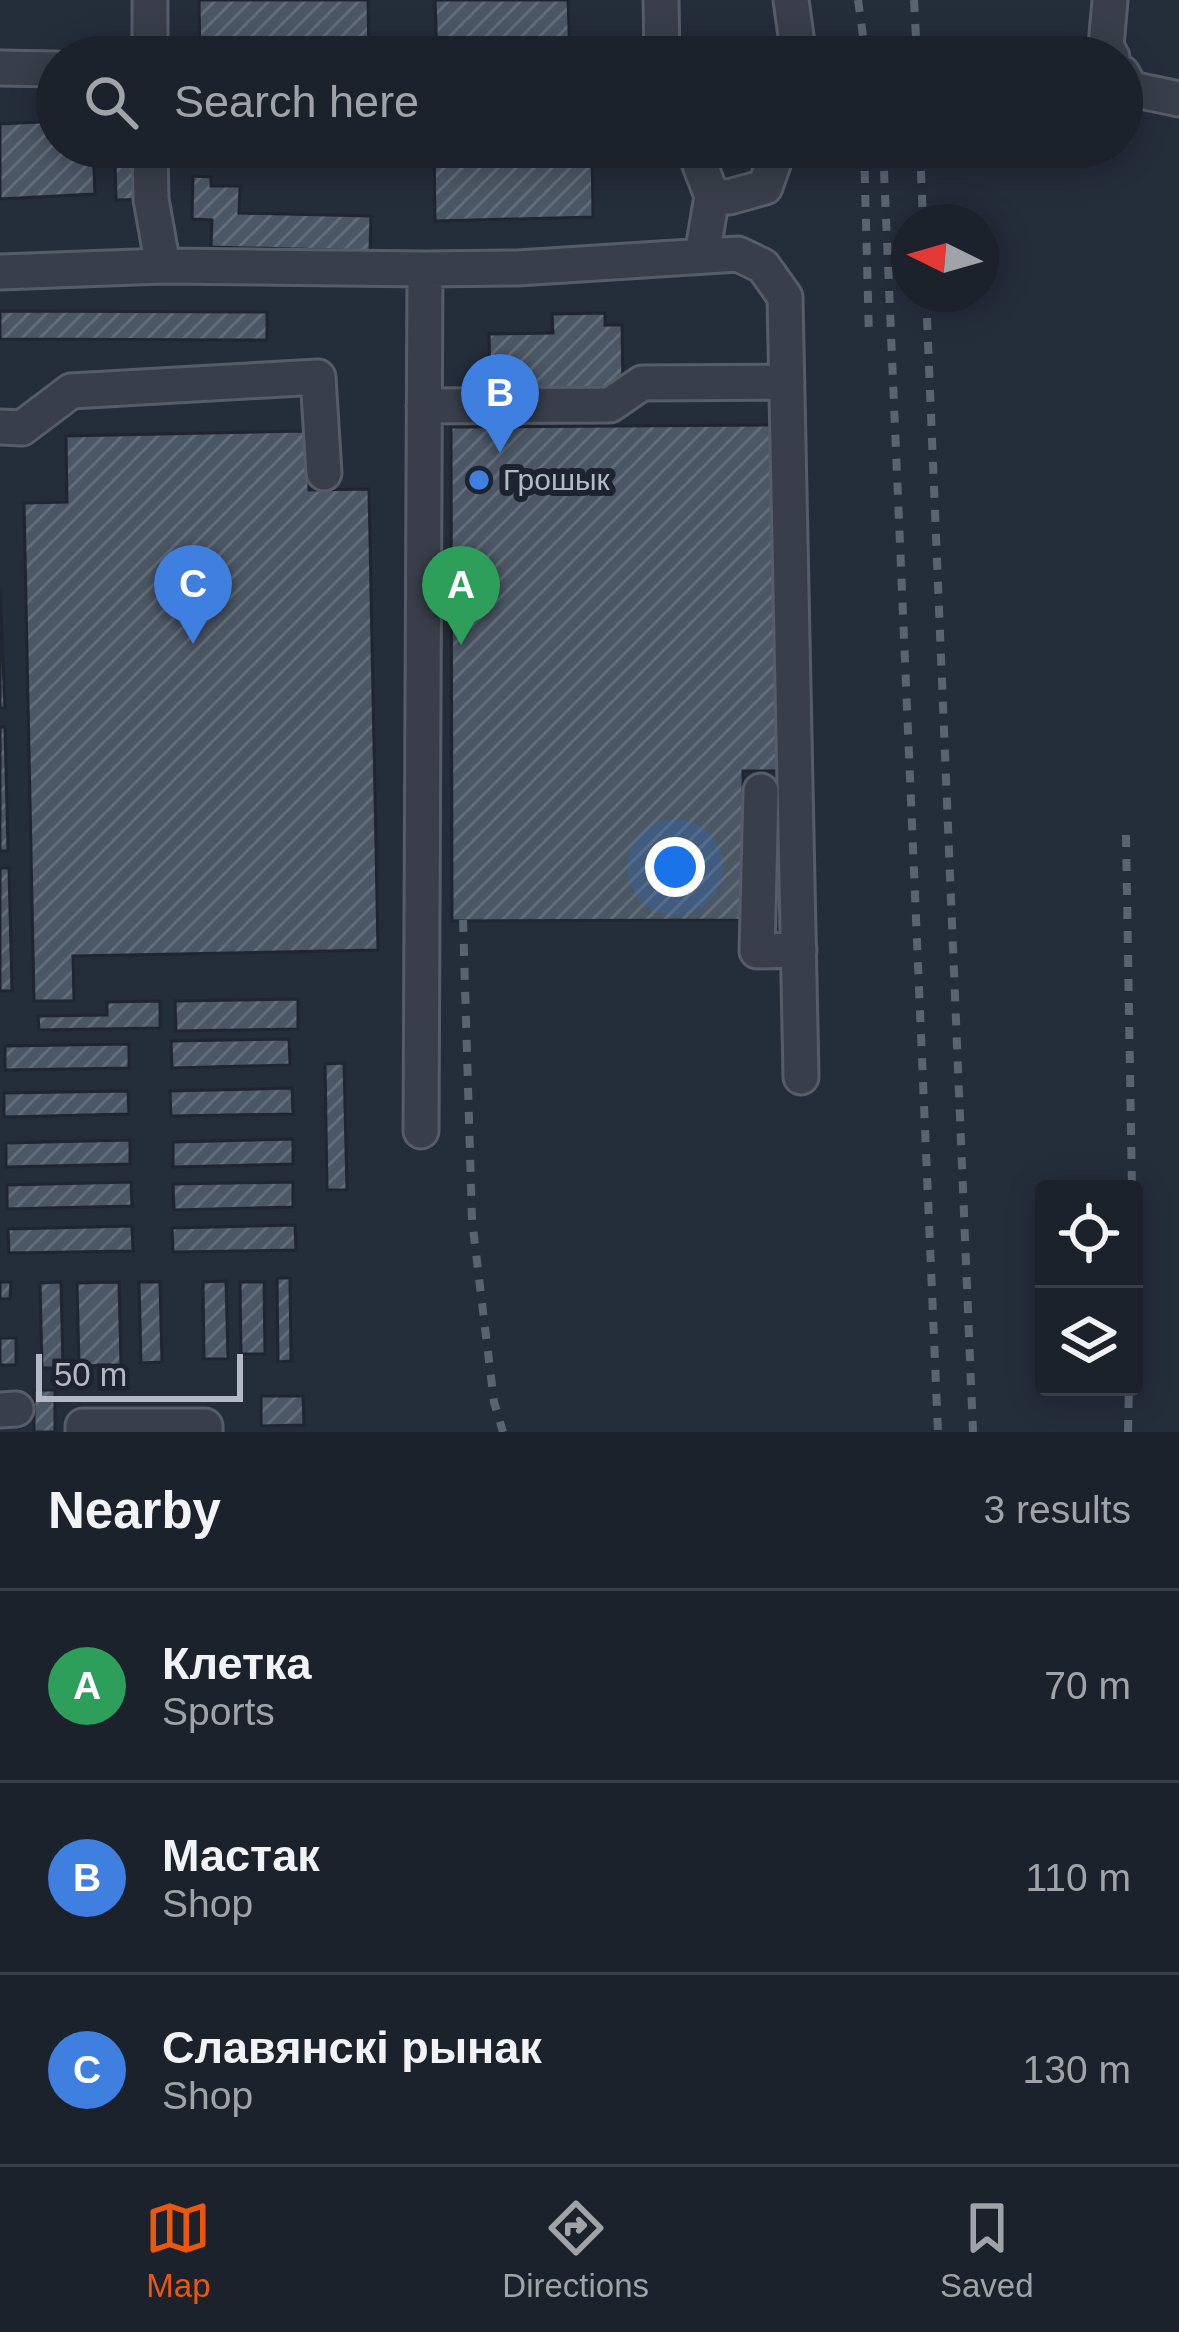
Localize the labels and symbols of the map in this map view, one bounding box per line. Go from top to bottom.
north arrow [891,204,999,312]
pin: B [461,354,539,453]
place label: Грошык [503,463,611,496]
marker: Грошык [466,467,492,493]
pin: C [154,545,232,644]
pin: A [422,546,500,645]
your location [645,837,705,897]
scale bar [36,1348,243,1401]

